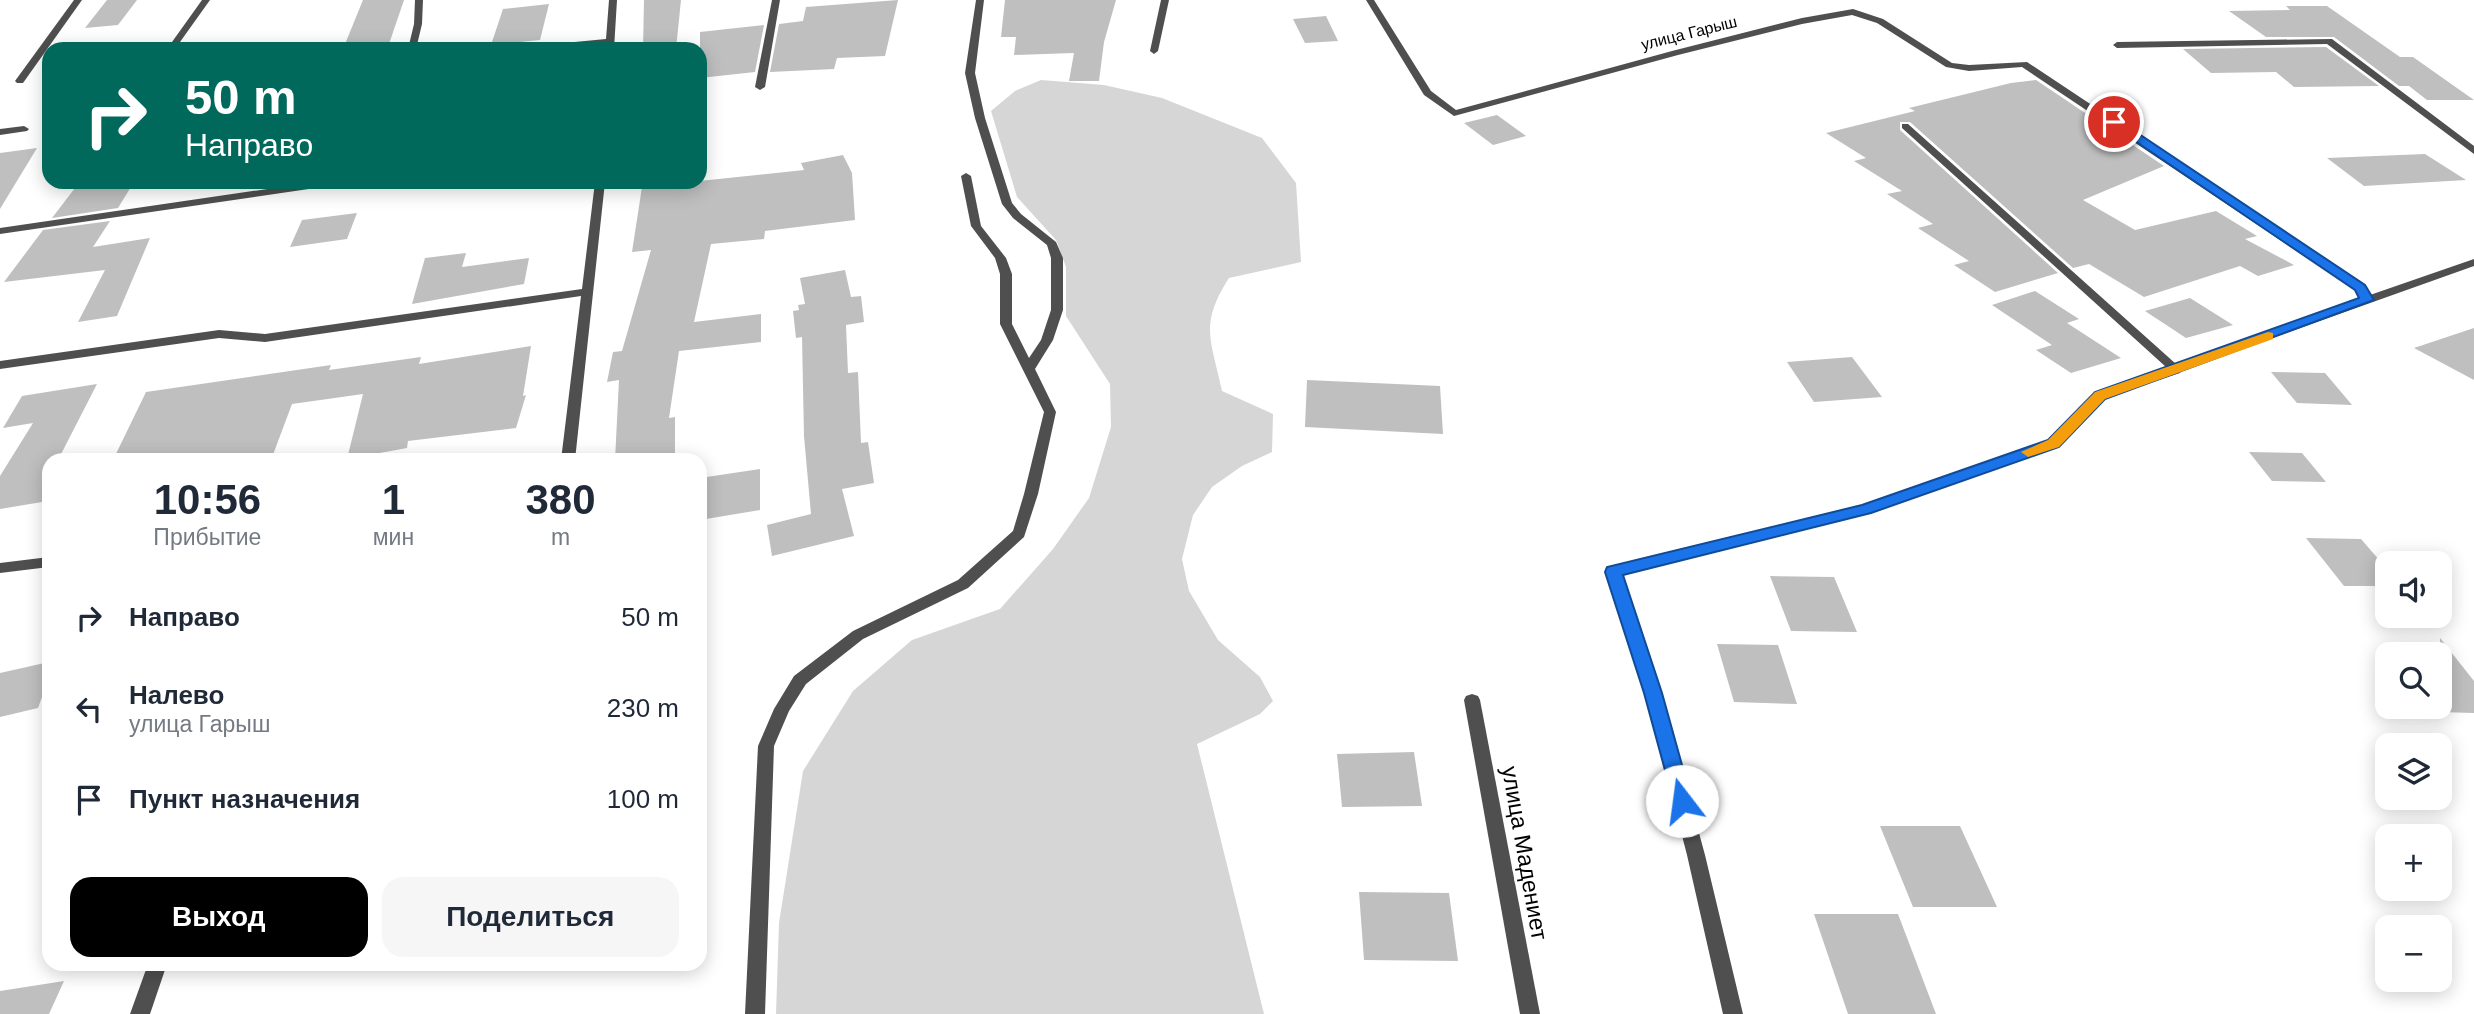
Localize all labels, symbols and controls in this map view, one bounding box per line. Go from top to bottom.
street label: улица Гарыш [1639,13,1739,53]
icon: right [70,70,161,161]
text: 50 m [185,70,297,124]
pin [2084,92,2144,152]
icon: arrive [2095,103,2133,141]
text: Направо [185,127,313,163]
text: 10:56 [154,476,261,523]
text: 1 [382,476,405,523]
text: 380 [526,476,596,523]
text: Прибытие [153,524,261,550]
text: мин [373,524,414,550]
text: m [551,524,570,550]
map controls [2375,551,2452,992]
button: sound [2375,551,2452,628]
icon: right [70,599,108,637]
text: Направо [129,602,240,632]
text: 50 m [621,602,679,632]
button: search [2375,642,2452,719]
text: Налево [129,680,224,710]
icon: left [70,690,108,728]
text: 230 m [607,693,679,723]
text: улица Гарыш [129,711,270,737]
button: layers [2375,733,2452,810]
street label: улица Мадениет [1497,764,1553,942]
position arrow [1645,764,1719,838]
icon: arrive [70,781,108,819]
text: Пункт назначения [129,784,360,814]
text: 100 m [607,784,679,814]
button: + [2375,824,2452,901]
button: Выход [70,877,368,957]
button: Поделиться [382,877,679,957]
button: − [2375,915,2452,992]

